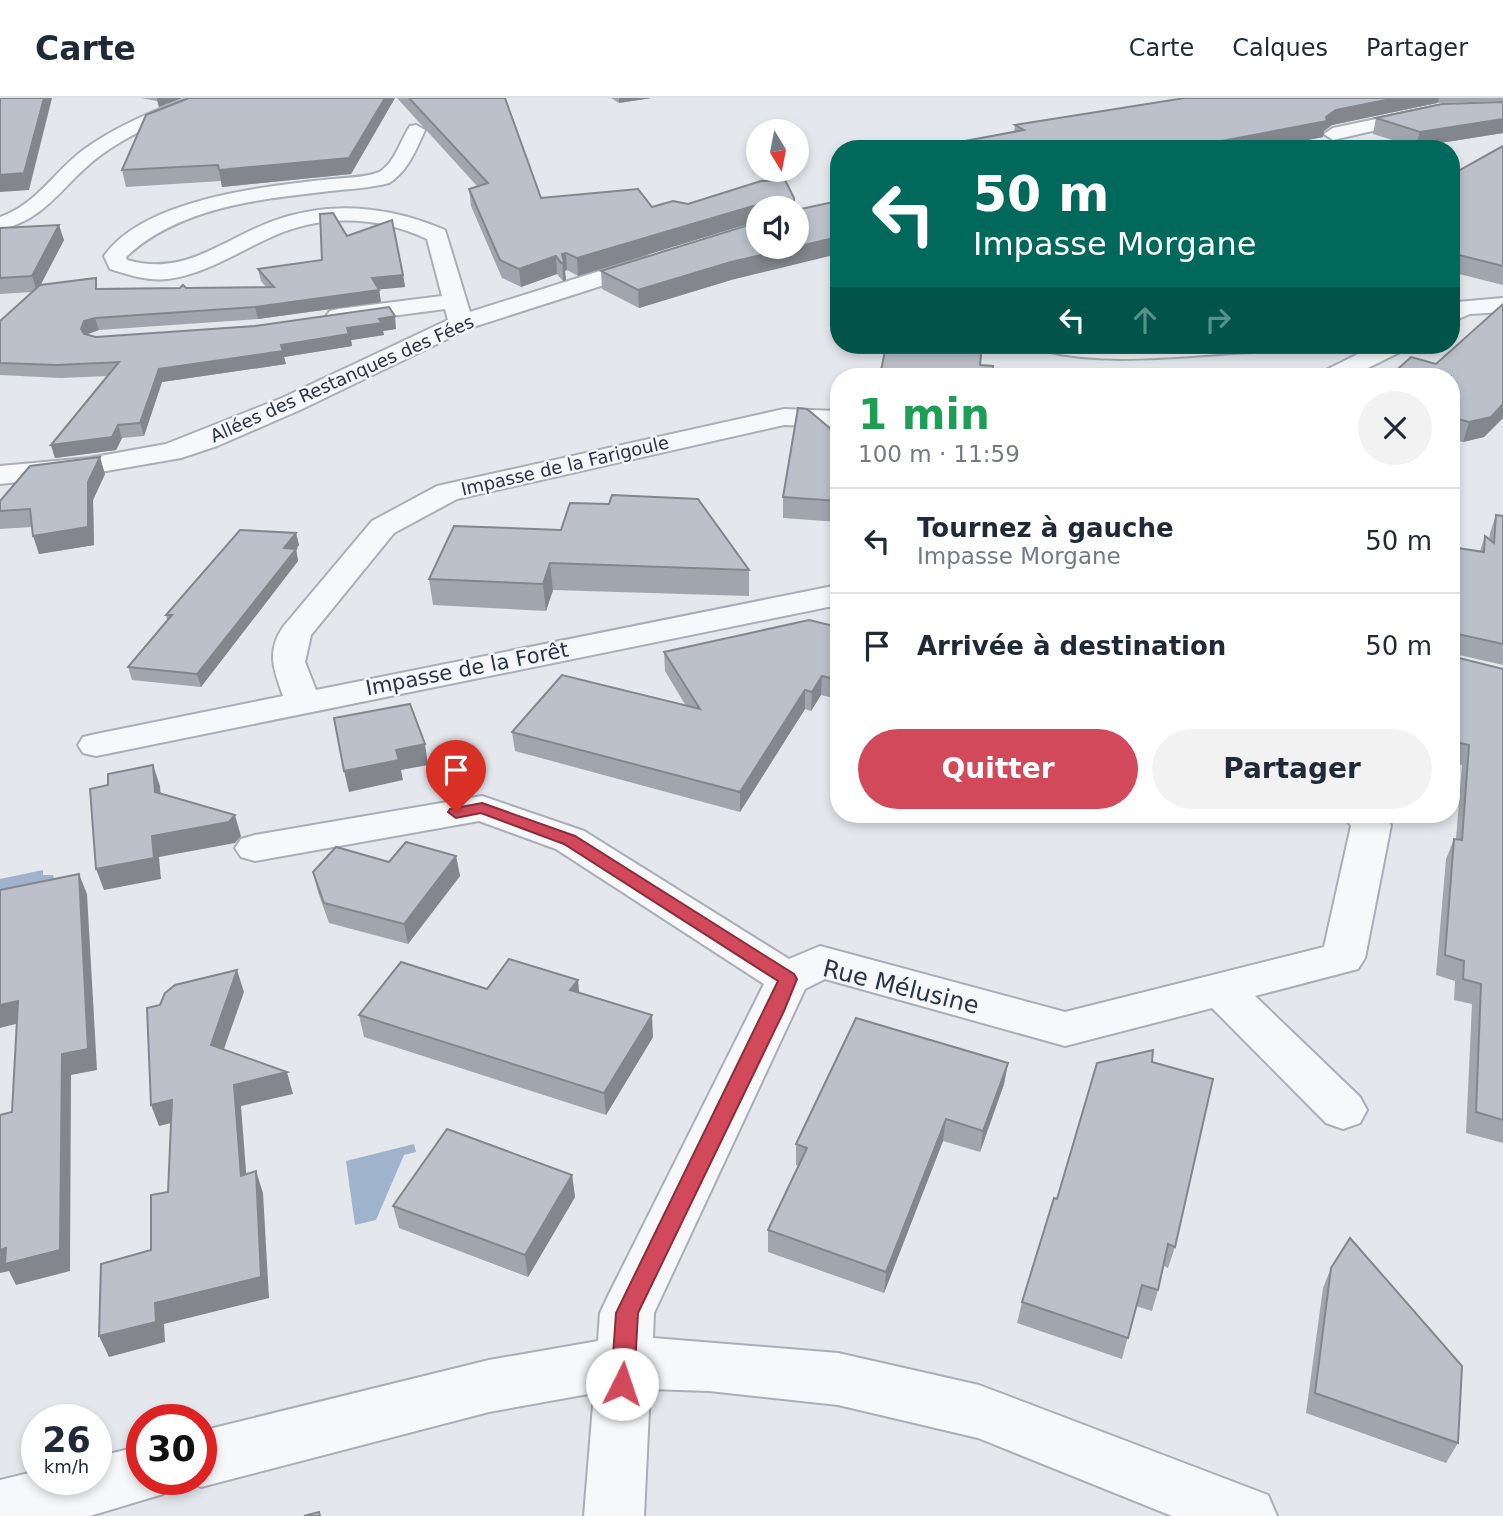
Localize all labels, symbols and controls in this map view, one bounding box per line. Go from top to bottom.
text: Carte [35,29,136,68]
text: Carte [1129,34,1194,62]
text: Calques [1232,34,1328,62]
text: Partager [1366,34,1468,62]
north arrow [746,119,808,182]
map controls [746,119,809,259]
text: 50 m [973,166,1109,223]
icon: left [858,168,949,259]
button: sound [746,196,809,259]
text: Impasse Morgane [973,225,1256,263]
icon: left [1053,301,1091,339]
icon: ahead [1126,301,1164,339]
icon: right [1199,301,1237,339]
street label: Allées des Restanques des Fées [207,311,477,446]
text: 1 min [858,390,990,439]
button: close [1358,391,1432,465]
street label: Impasse de la Farigoule [459,431,671,500]
text: 100 m · 11:59 [858,441,1020,467]
text: Tournez à gauche [917,513,1174,543]
icon: left [858,522,896,560]
text: 50 m [1365,526,1432,556]
text: Impasse Morgane [917,543,1121,569]
icon: arrive [858,627,896,665]
text: Arrivée à destination [917,631,1226,661]
text: 50 m [1365,631,1432,661]
street label: Impasse de la Forêt [364,638,570,700]
button: Quitter [858,729,1138,809]
button: Partager [1152,729,1432,809]
pin [426,740,486,812]
icon: arrive [437,751,475,789]
street label: Rue Mélusine [820,954,982,1020]
position arrow [585,1347,659,1421]
speed limit sign: 30 [126,1404,217,1495]
text: 26 [42,1420,91,1460]
text: km/h [44,1456,89,1477]

